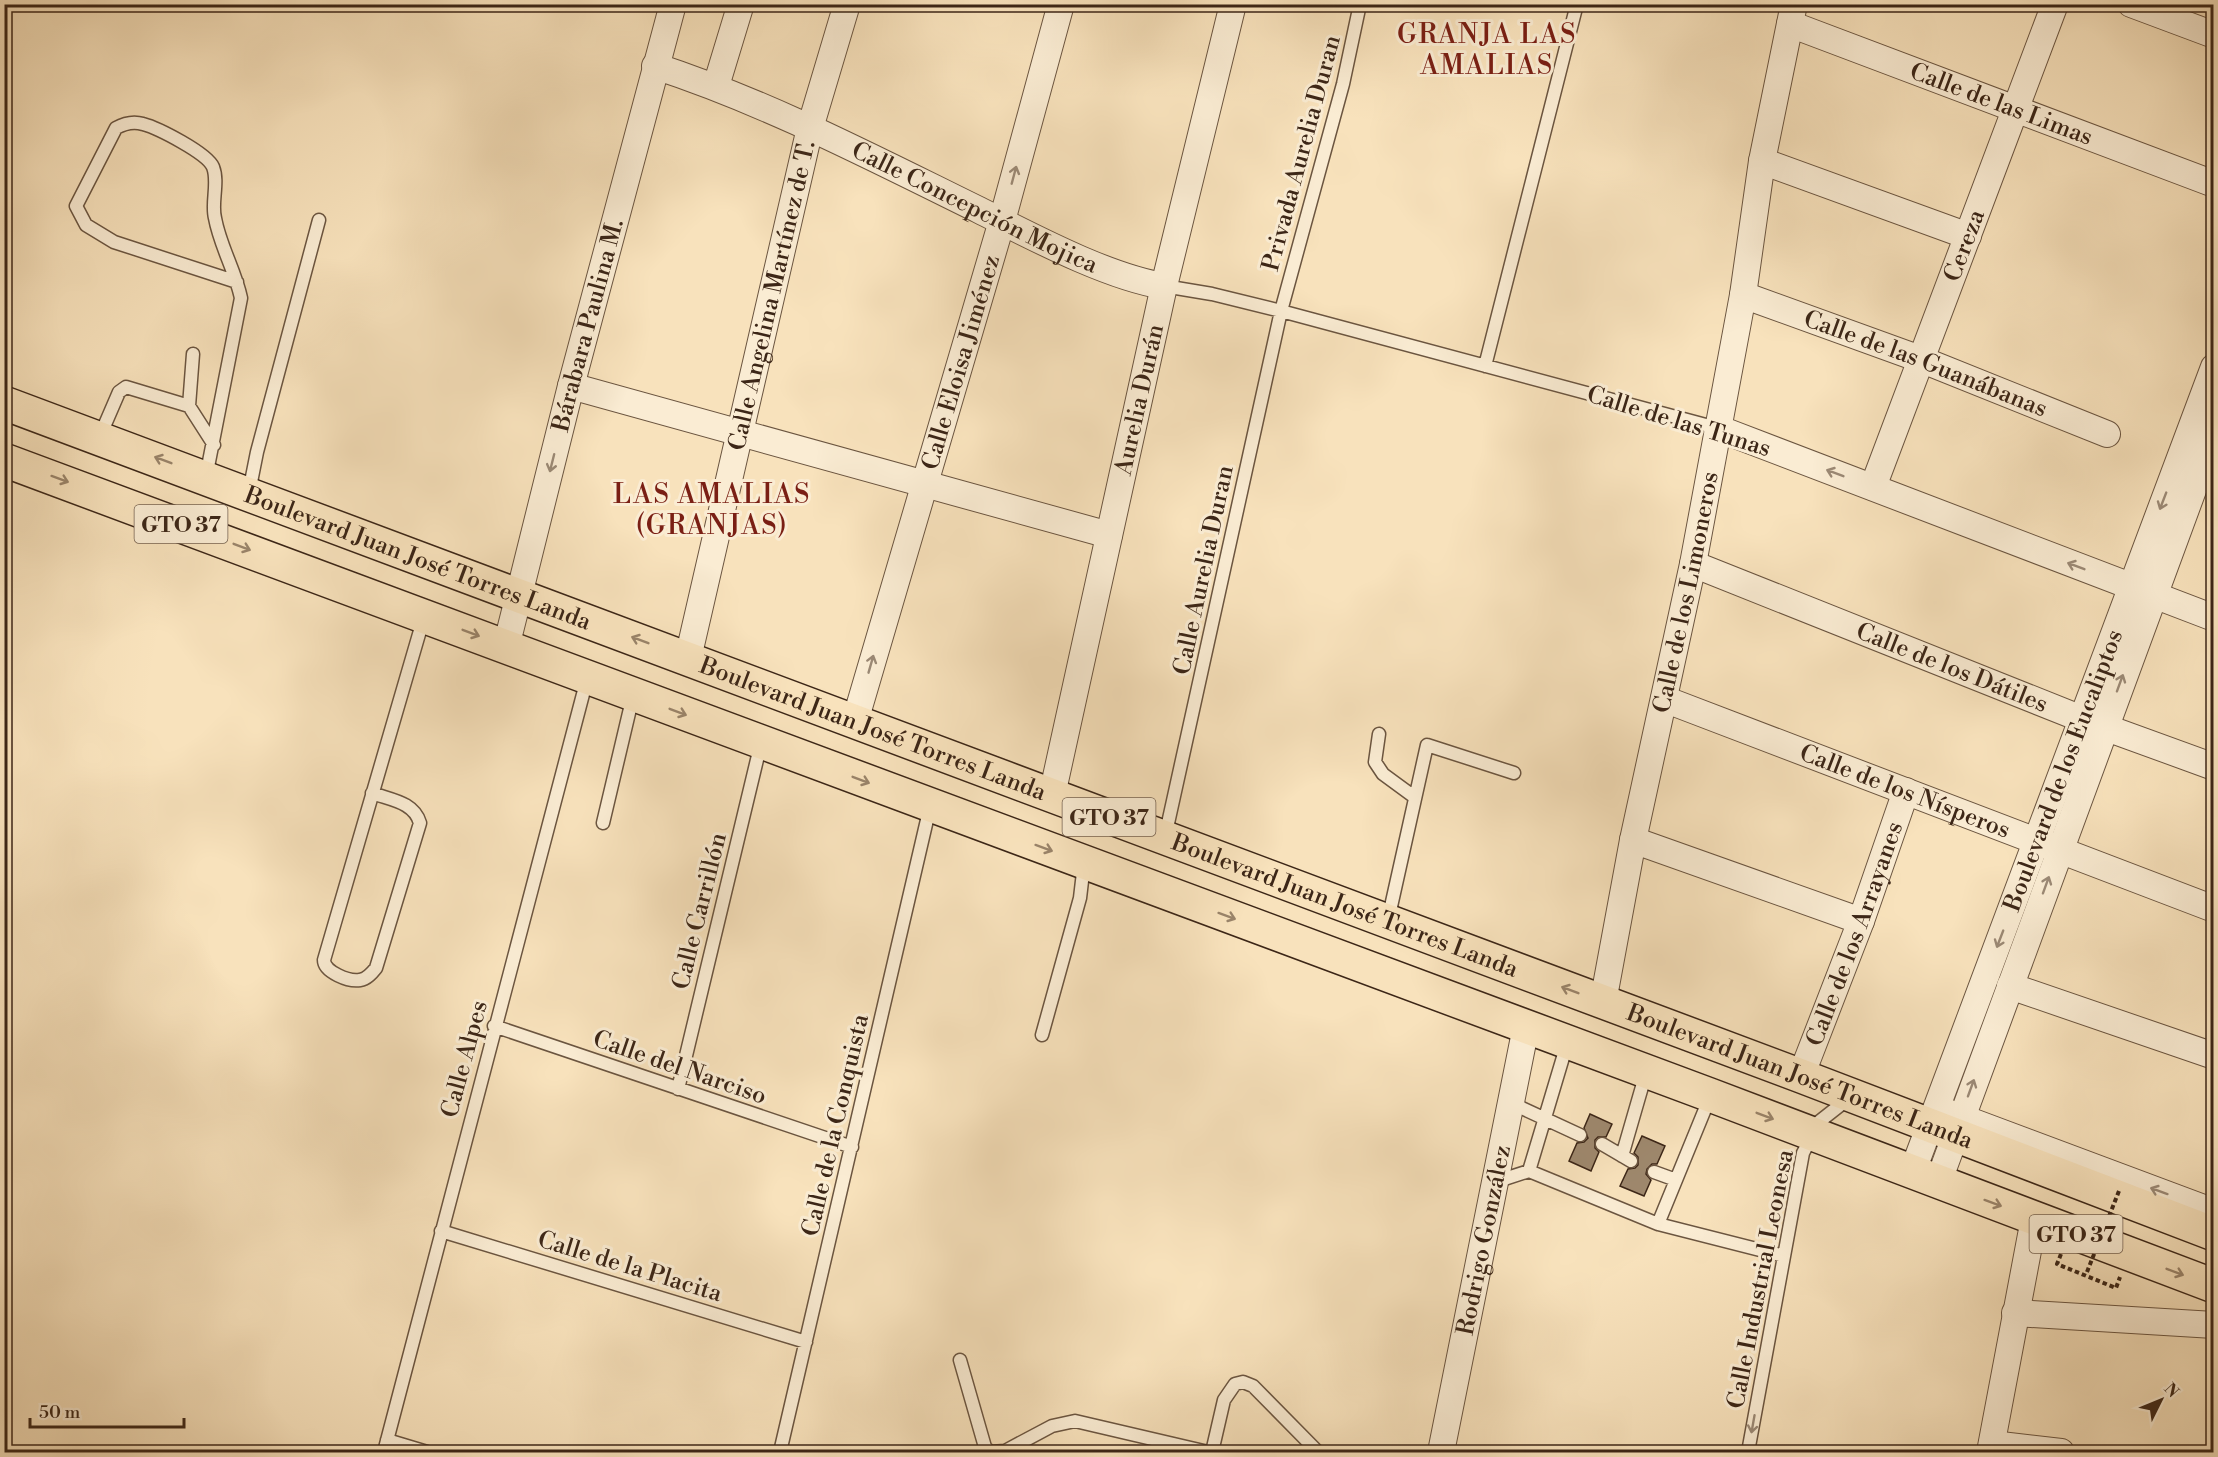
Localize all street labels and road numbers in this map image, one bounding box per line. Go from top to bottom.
street label: Privada Aurelia Duran [1256,32,1348,275]
street label: Calle de las Limas [1906,57,2097,153]
street label: Calle Concepción Mojica [846,136,1103,281]
street label: Calle Angelina Martínez de T. [722,138,823,454]
street label: Cereza [1938,205,1992,286]
street label: Bárabara Paulina M. [546,216,631,436]
street label: Calle Eloisa Jiménez [916,251,1007,474]
street label: Calle de las Guanábanas [1800,304,2051,424]
street label: Aurelia Durán [1109,321,1171,479]
street label: Calle de las Tunas [1583,380,1774,464]
street label: Calle Aurelia Duran [1167,463,1241,678]
street label: Calle de los Limoneros [1647,469,1726,716]
street label: Boulevard Juan José Torres Landa [239,480,596,638]
road number: GTO 37 [134,505,228,543]
street label: Calle de los Dátiles [1852,617,2052,720]
street label: Boulevard de los Eucaliptos [1997,626,2130,917]
street label: Boulevard Juan José Torres Landa [694,651,1051,808]
street label: Calle de los Nísperos [1795,738,2014,846]
road number: GTO 37 [1062,798,1156,836]
street label: Calle de los Arrayanes [1800,818,1910,1051]
street label: Boulevard Juan José Torres Landa [1166,827,1523,985]
street label: Calle Carrillón [666,830,734,993]
street label: Calle Alpes [435,997,495,1121]
street label: Boulevard Juan José Torres Landa [1621,998,1978,1157]
street label: Calle de la Conquista [796,1010,876,1239]
street label: Calle del Narciso [589,1024,770,1112]
street label: Rodrigo González [1451,1143,1518,1338]
street label: Calle Industrial Leonesa [1721,1146,1801,1411]
road number: GTO 37 [2030,1215,2122,1253]
street label: Calle de la Placita [534,1225,726,1310]

